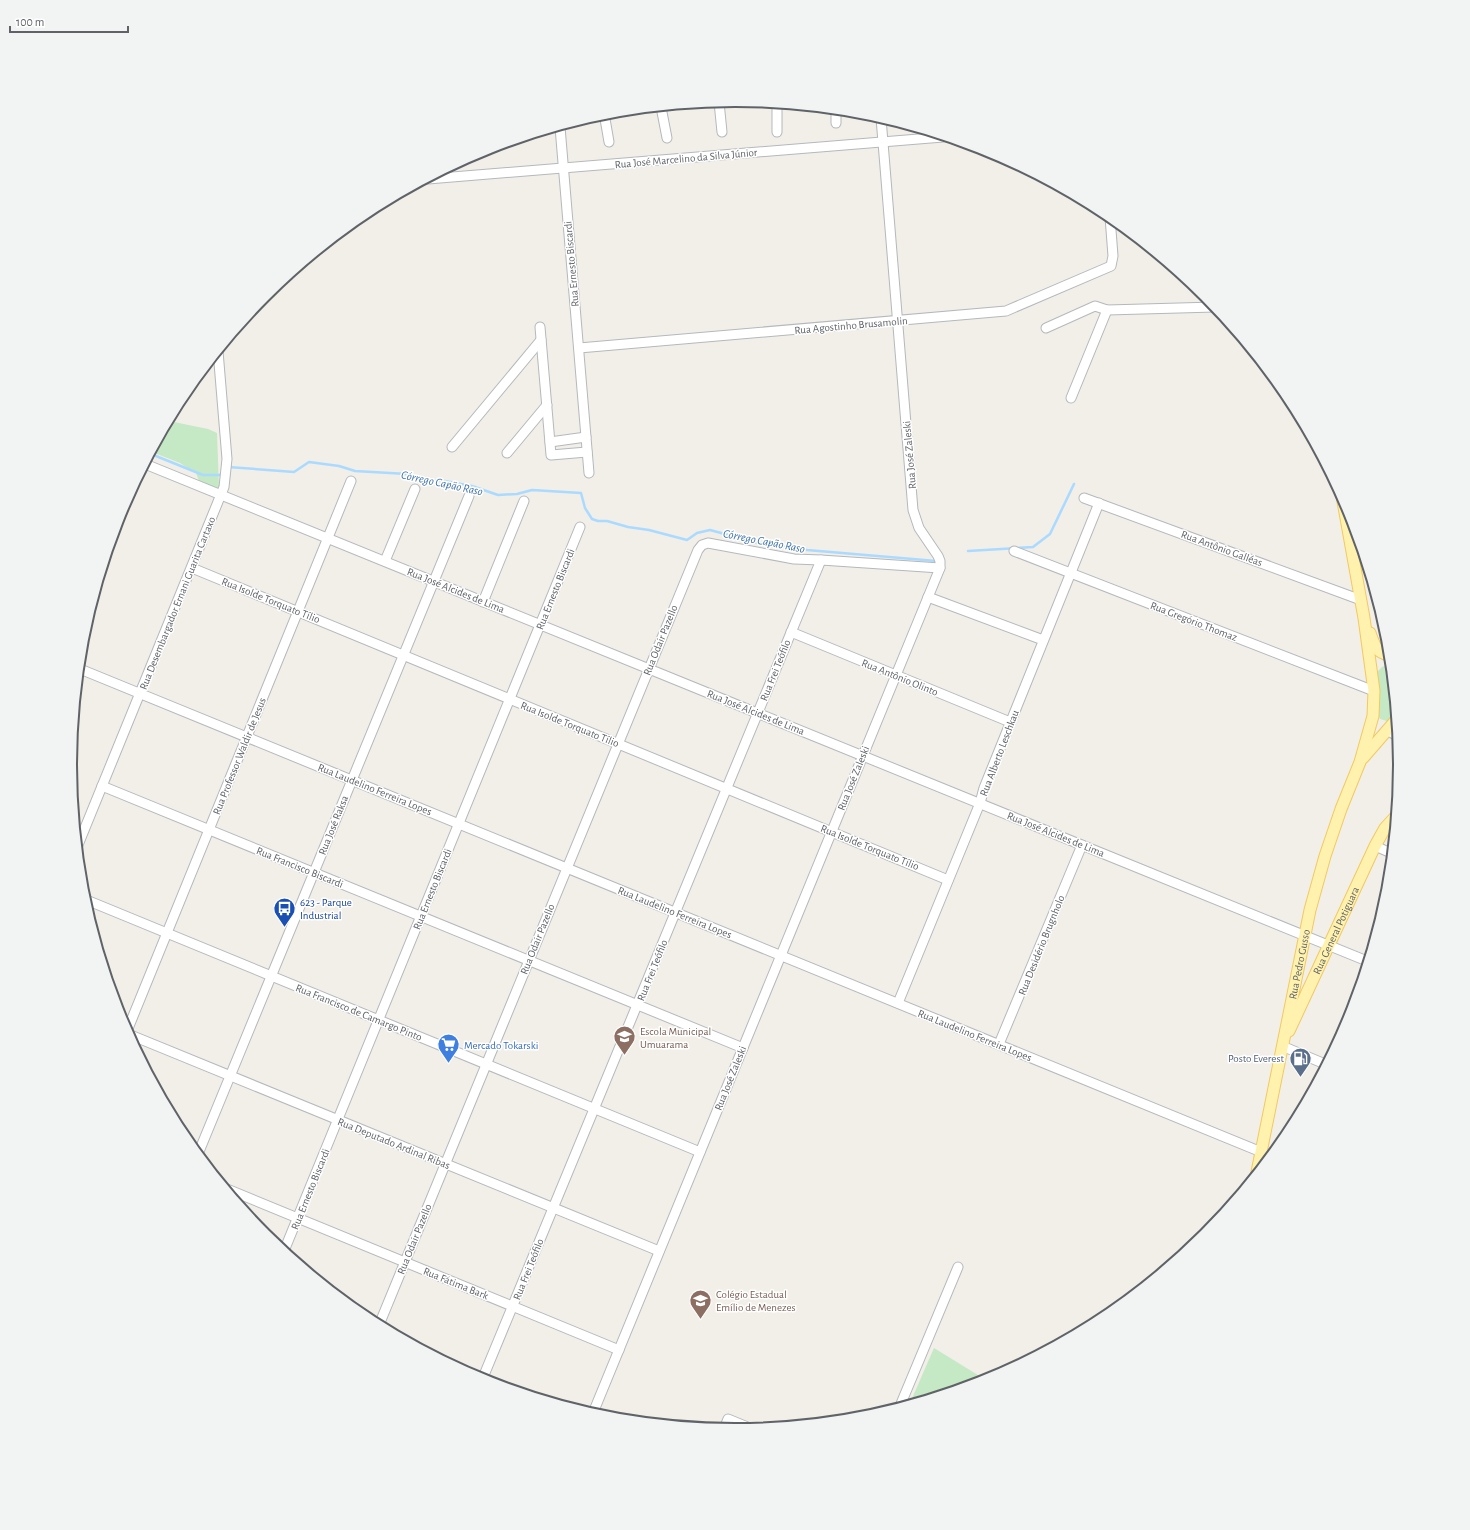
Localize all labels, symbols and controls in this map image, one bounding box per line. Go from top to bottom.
scale bar [10,8,128,34]
text: 100 m [16,16,44,28]
street label: Rua José Marcelino da Silva Júnior [614,147,758,170]
street label: Rua Ernesto Biscardi [562,221,581,307]
street label: Rua Agostinho Brusamolin [794,315,908,336]
street label: Rua José Zaleski [901,420,918,489]
water label: Córrego Capão Raso [400,468,484,499]
street label: Rua Desembargador Ernani Guarita Cartaxo [138,515,217,691]
water label: Córrego Capão Raso [722,527,806,556]
street label: Rua Antônio Galléas [1180,529,1264,568]
street label: Rua Ernesto Biscardi [534,547,577,631]
street label: Rua José Alcides de Lima [405,566,506,615]
street label: Rua Isolde Torquato Tílio [220,576,322,625]
street label: Rua Gregório Thomaz [1149,600,1239,643]
street label: Rua Odair Pazello [641,603,680,677]
street label: Rua Frei Teófilo [758,638,793,702]
street label: Rua Antônio Olinto [860,657,940,698]
street label: Rua José Alcides de Lima [705,688,806,737]
street label: Rua Professor Waldir de Jesus [211,696,268,816]
street label: Rua Isolde Torquato Tílio [519,700,621,749]
street label: Rua Alberto Leschkau [978,708,1021,798]
street label: Rua José Zaleski [836,744,871,812]
street label: Rua Laudelino Ferreira Lopes [316,762,433,817]
street label: Rua José Raksa [317,794,350,856]
street label: Rua José Alcides de Lima [1005,810,1106,859]
street label: Rua Isolde Torquato Tílio [819,823,921,872]
street label: Rua Francisco Biscardi [255,845,345,890]
street label: Rua Ernesto Biscardi [411,847,454,931]
street label: Rua Laudelino Ferreira Lopes [616,885,733,940]
street label: Rua General Potiguara [1311,885,1361,976]
street label: Rua Desidério Brugnholo [1016,894,1067,997]
bus stop icon: 623 - Parque Industrial [272,895,298,928]
place label: 623 - Parque Industrial [300,897,352,921]
street label: Rua Odair Pazello [518,902,557,976]
street label: Rua Pedro Gusso [1287,928,1312,1000]
street label: Rua Frei Teófilo [635,938,670,1002]
street label: Rua Francisco de Camargo Pinto [294,982,424,1043]
street label: Rua Laudelino Ferreira Lopes [916,1008,1033,1063]
school or university icon: Escola Municipal Umuarama [611,1024,637,1057]
place label: Escola Municipal Umuarama [640,1026,711,1050]
supermarket icon: Mercado Tokarski [436,1032,462,1065]
place label: Mercado Tokarski [464,1040,538,1051]
street label: Rua José Zaleski [713,1044,748,1112]
fuel station icon: Posto Everest [1287,1045,1313,1078]
place label: Posto Everest [1228,1053,1284,1064]
street label: Rua Deputado Ardinal Ribas [336,1116,452,1171]
street label: Rua Ernesto Biscardi [289,1147,332,1231]
street label: Rua Odair Pazello [395,1202,434,1276]
street label: Rua Frei Teófilo [511,1237,546,1301]
street label: Rua Fátima Bark [422,1265,490,1302]
school or university icon: Colégio Estadual Emílio de Menezes [688,1287,714,1320]
place label: Colégio Estadual Emílio de Menezes [716,1289,796,1313]

